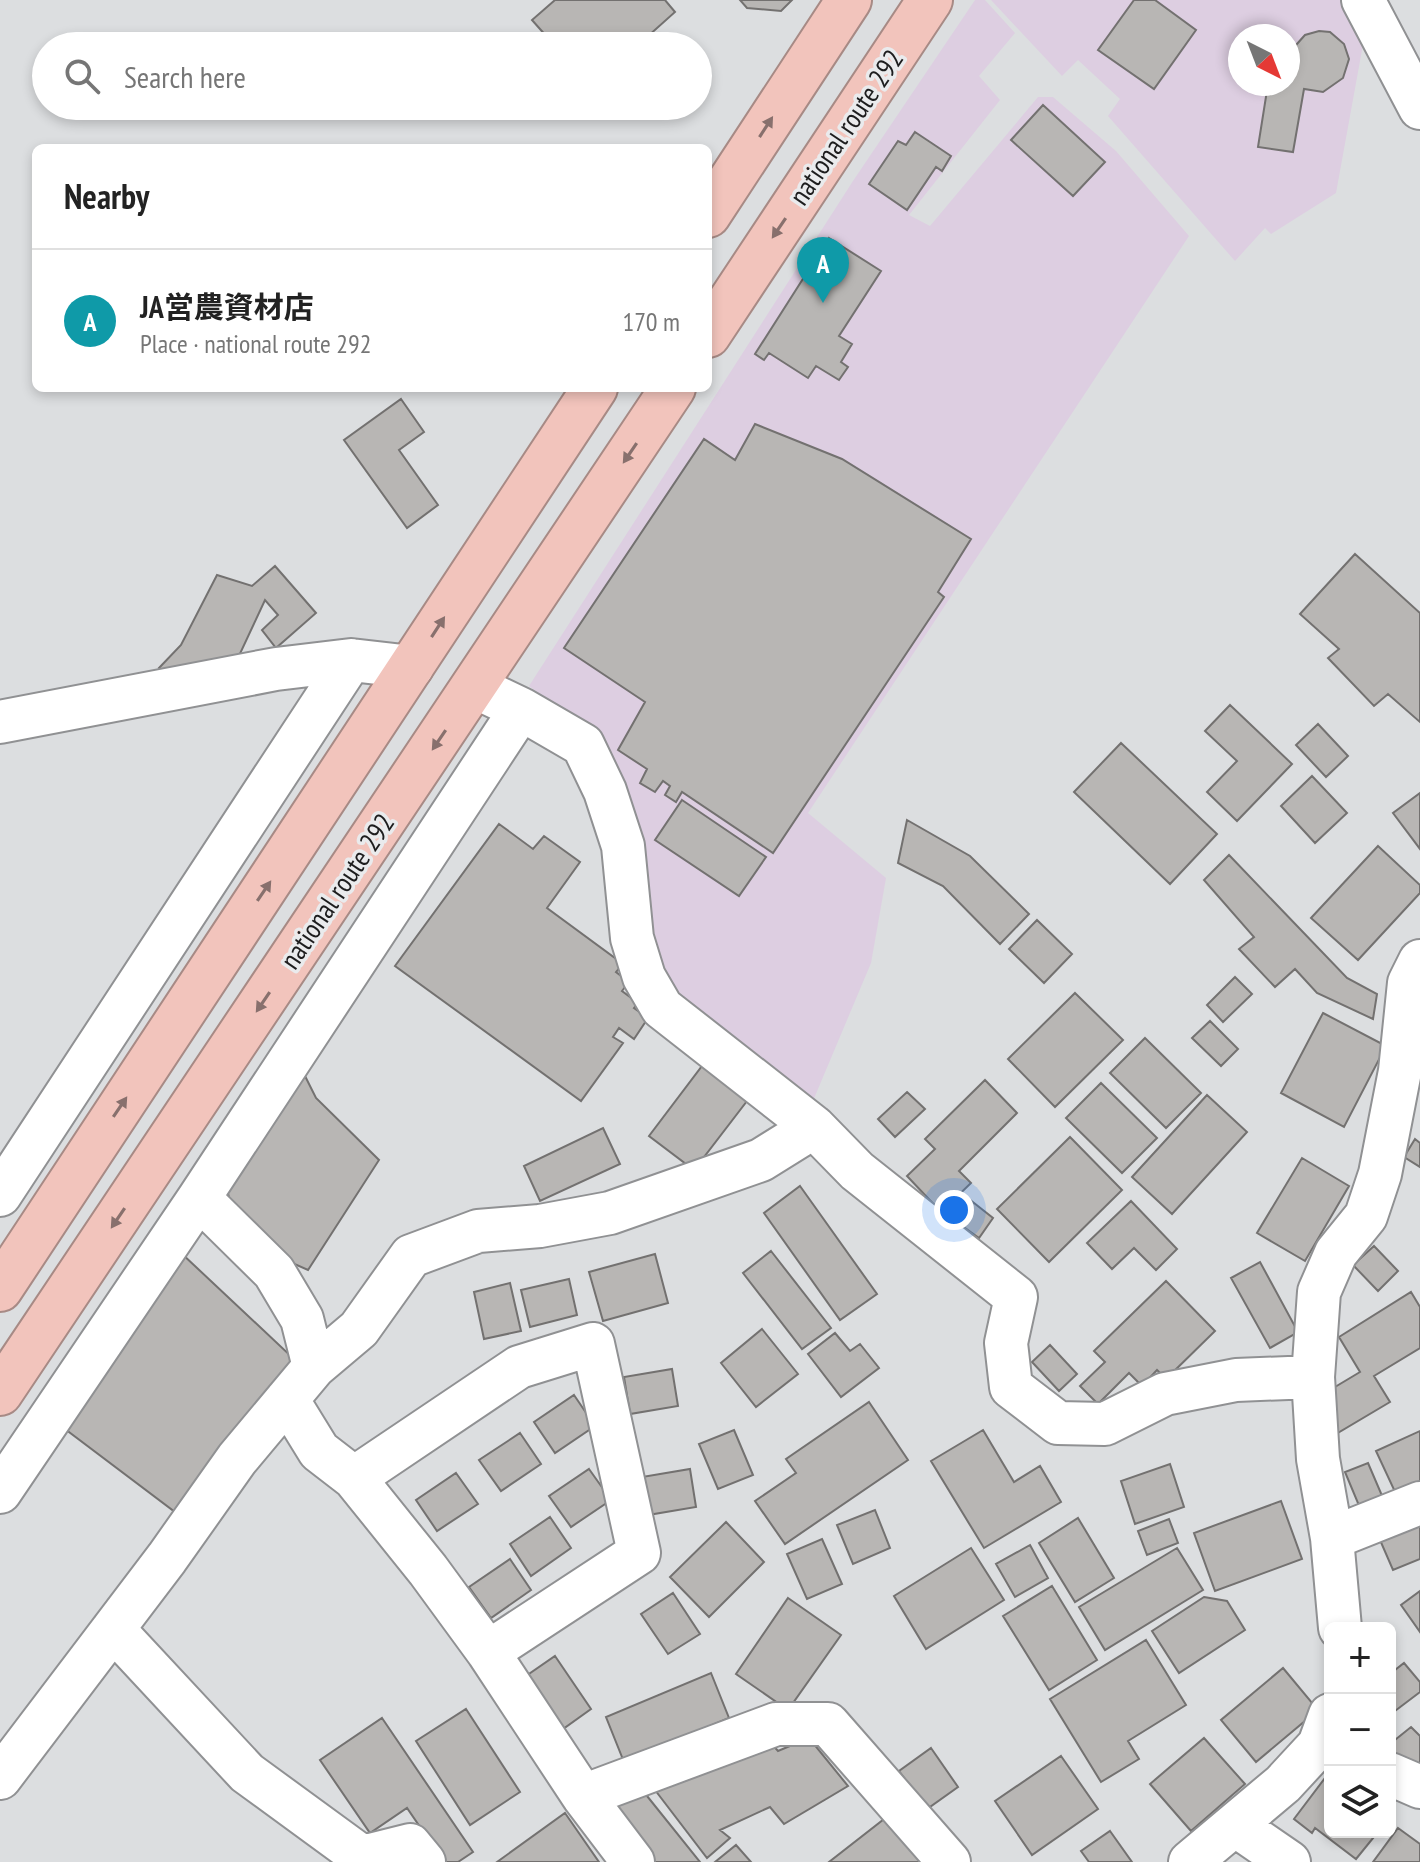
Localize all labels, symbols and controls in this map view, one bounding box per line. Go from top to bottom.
north arrow [1228,24,1300,96]
search box [32,32,712,120]
street label: national route 292 [780,42,911,212]
icon: search [60,54,104,98]
text: Search here [124,57,246,96]
one-way arrow [758,116,773,137]
text: Nearby [64,174,149,218]
one-way arrow [771,218,786,239]
pin: A [797,237,849,303]
text: JA営農資材店 [140,287,314,326]
text: A [83,305,97,338]
text: 170 m [622,305,680,338]
text: Place · national route 292 [140,327,371,360]
one-way arrow [623,442,637,464]
one-way arrow [431,616,445,638]
one-way arrow [432,729,447,750]
street label: national route 292 [271,806,402,976]
one-way arrow [256,880,271,901]
one-way arrow [256,991,271,1012]
one-way arrow [113,1097,128,1118]
your location [934,1190,974,1230]
one-way arrow [111,1207,126,1228]
map controls [1324,1622,1396,1838]
button: + [1324,1622,1396,1694]
button: − [1324,1694,1396,1766]
button: layers [1324,1766,1396,1838]

